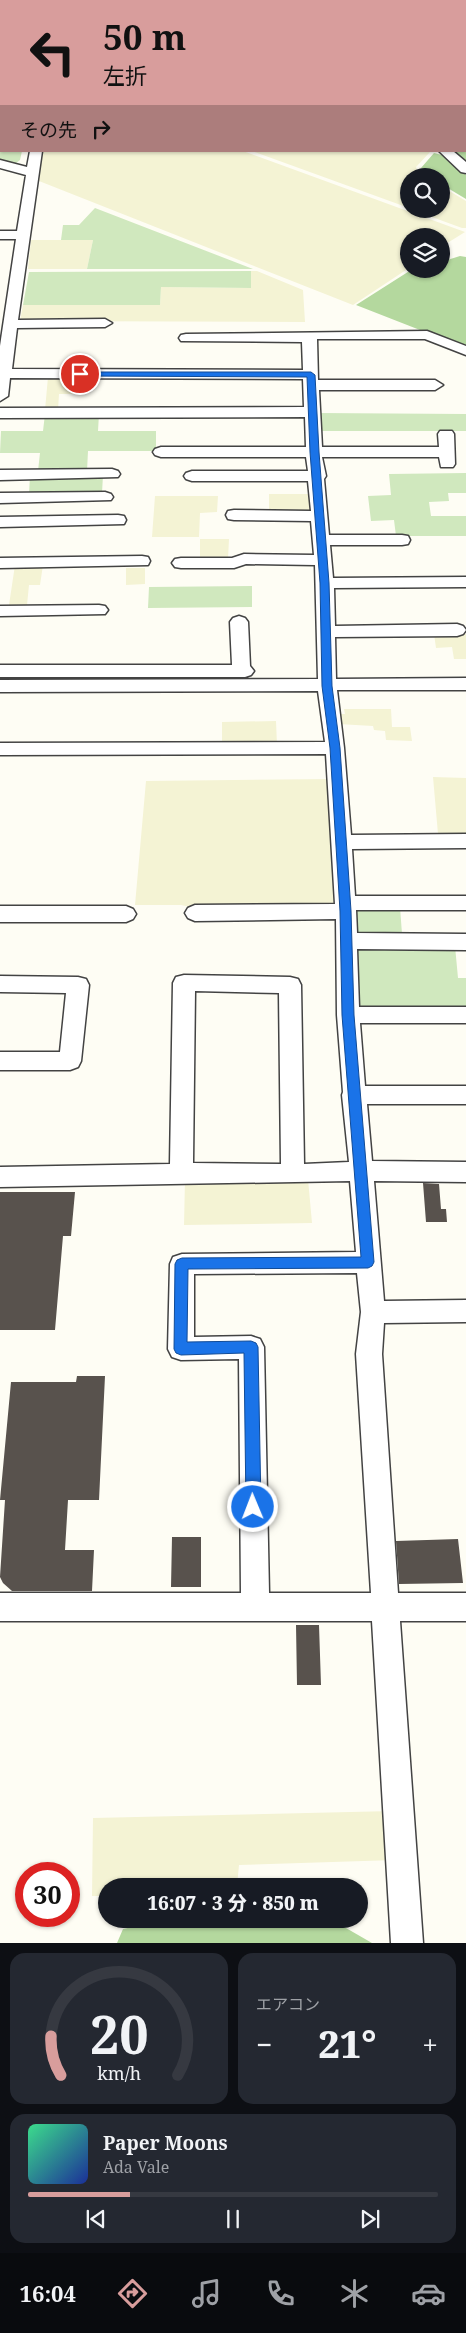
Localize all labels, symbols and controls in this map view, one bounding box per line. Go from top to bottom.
text: 50 m [103,13,186,60]
icon: left [20,20,85,85]
text: 左折 [103,60,147,90]
icon: right [87,115,115,143]
text: その先 [20,117,77,143]
map controls [400,168,450,278]
button: search [400,168,450,218]
button: layers [400,228,450,278]
pin [59,353,101,395]
icon: arrive [66,360,94,388]
position arrow [226,1480,278,1532]
speed limit sign: 30 [15,1862,80,1927]
text: 16:07 · 3 分 · 850 m [147,1890,319,1916]
text: エアコン [256,1993,320,2015]
text: 20 [90,1998,148,2069]
text: 21° [318,2017,376,2069]
text: − [256,2025,272,2063]
text: + [422,2025,438,2063]
text: km/h [97,2061,141,2085]
text: Paper Moons [103,2130,228,2156]
text: Ada Vale [103,2156,169,2178]
icon: previous [82,2205,110,2233]
icon: pause [219,2205,247,2233]
icon: next [356,2205,384,2233]
icon: directions [115,2276,150,2311]
icon: music [189,2276,224,2311]
icon: phone [263,2276,298,2311]
icon: climate [337,2276,372,2311]
icon: car [411,2276,446,2311]
text: 16:04 [20,2278,76,2308]

